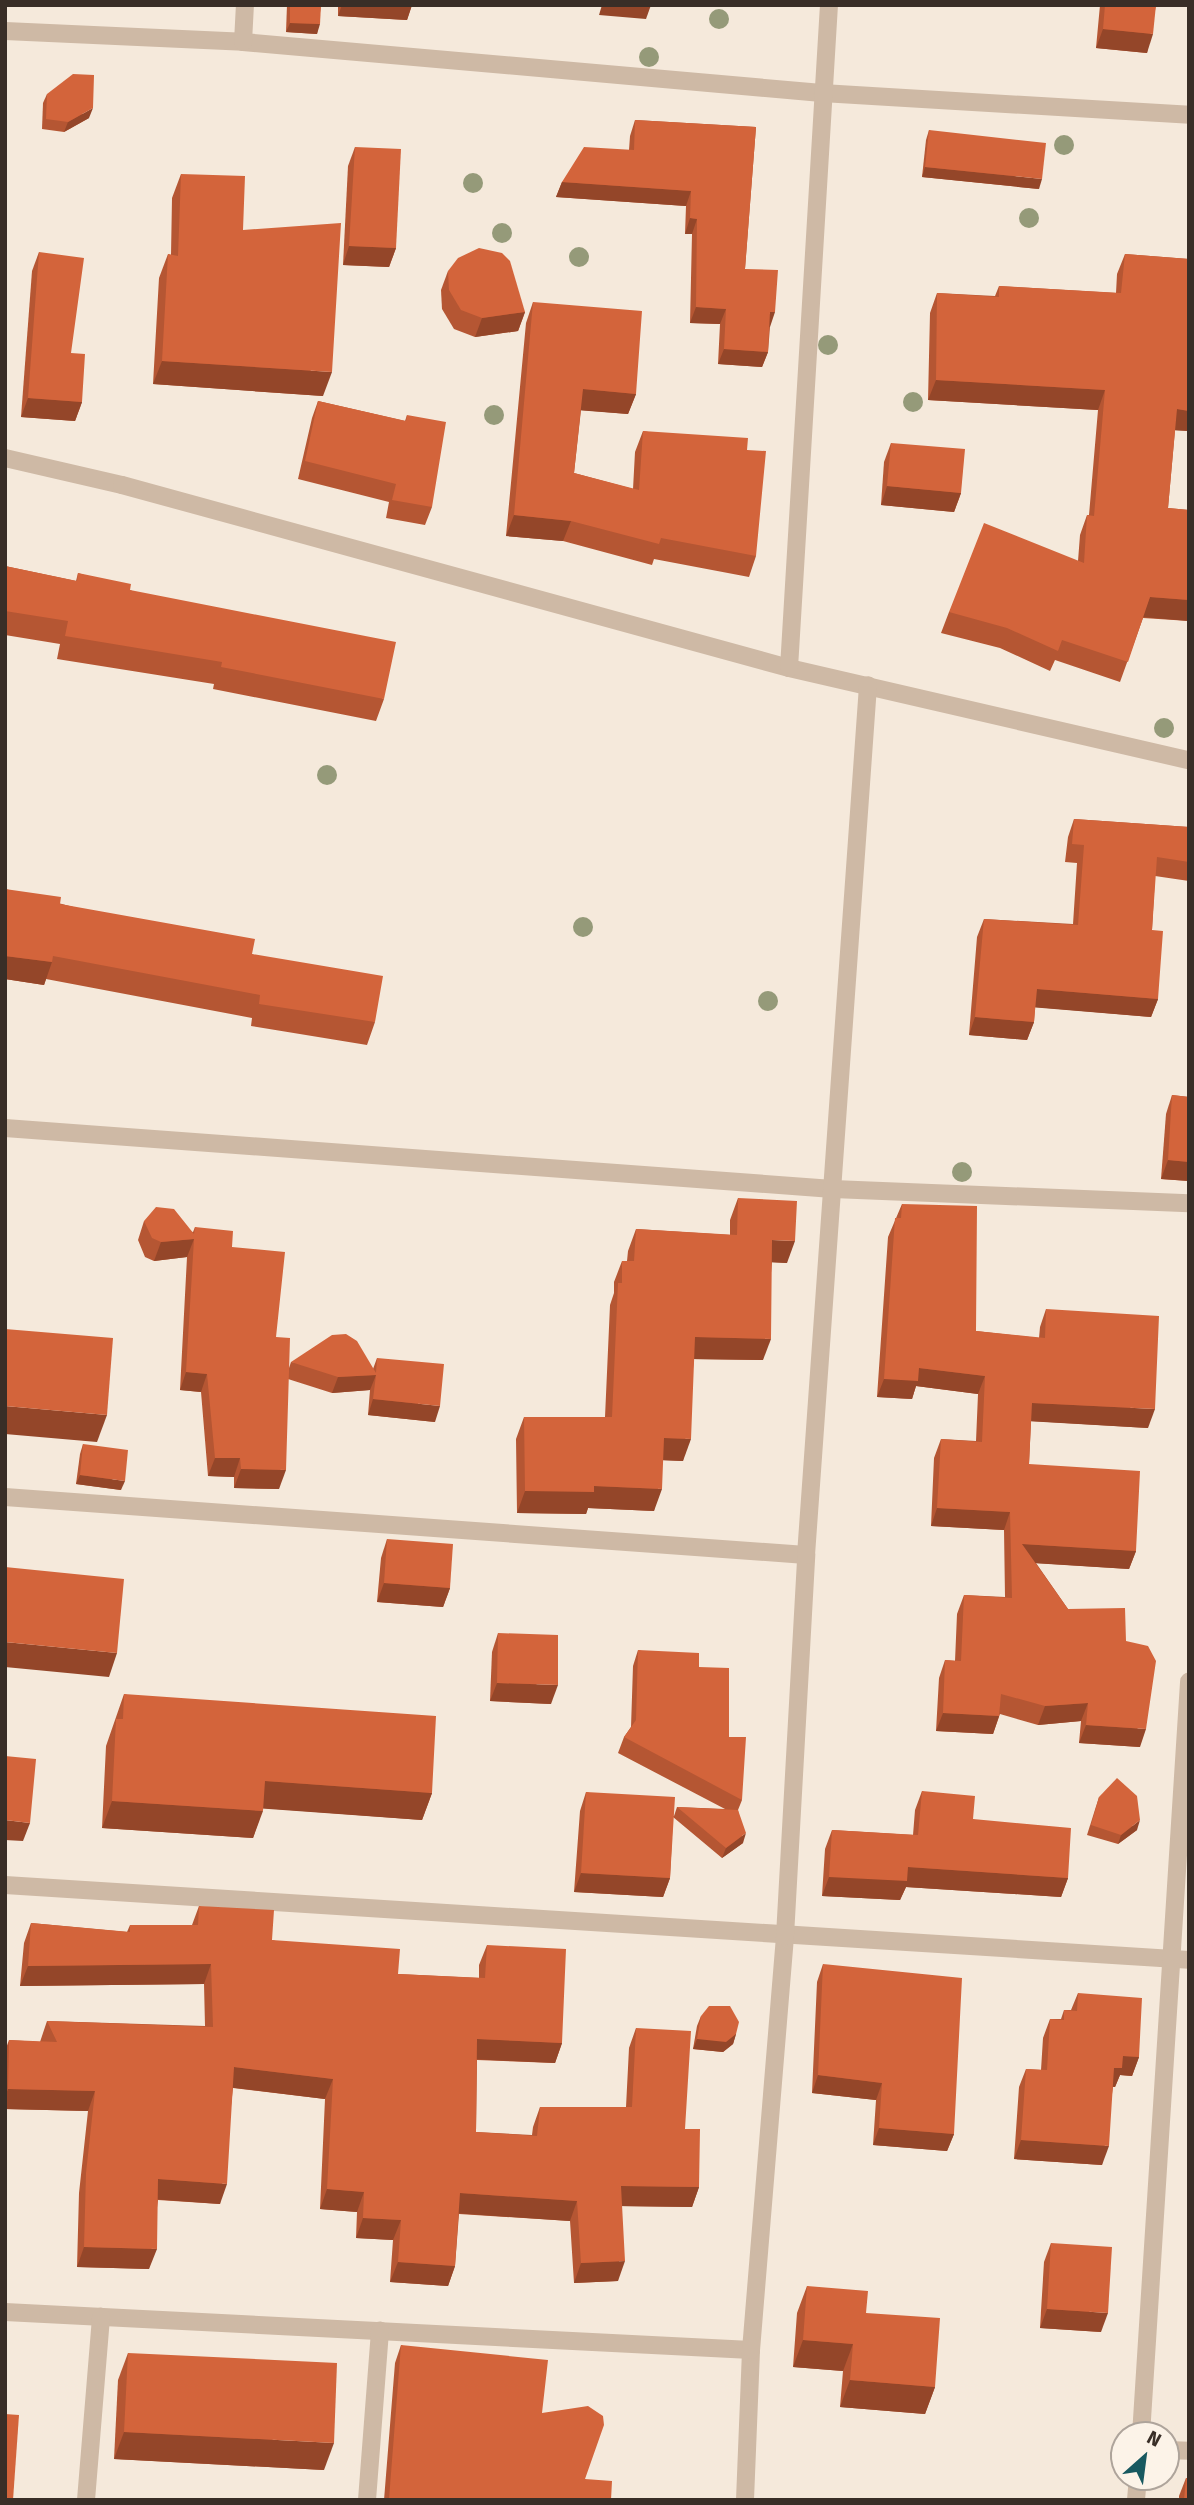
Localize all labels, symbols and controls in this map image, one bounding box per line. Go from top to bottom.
north arrow [1110,2421,1180,2491]
text: N [1143,2426,1165,2452]

